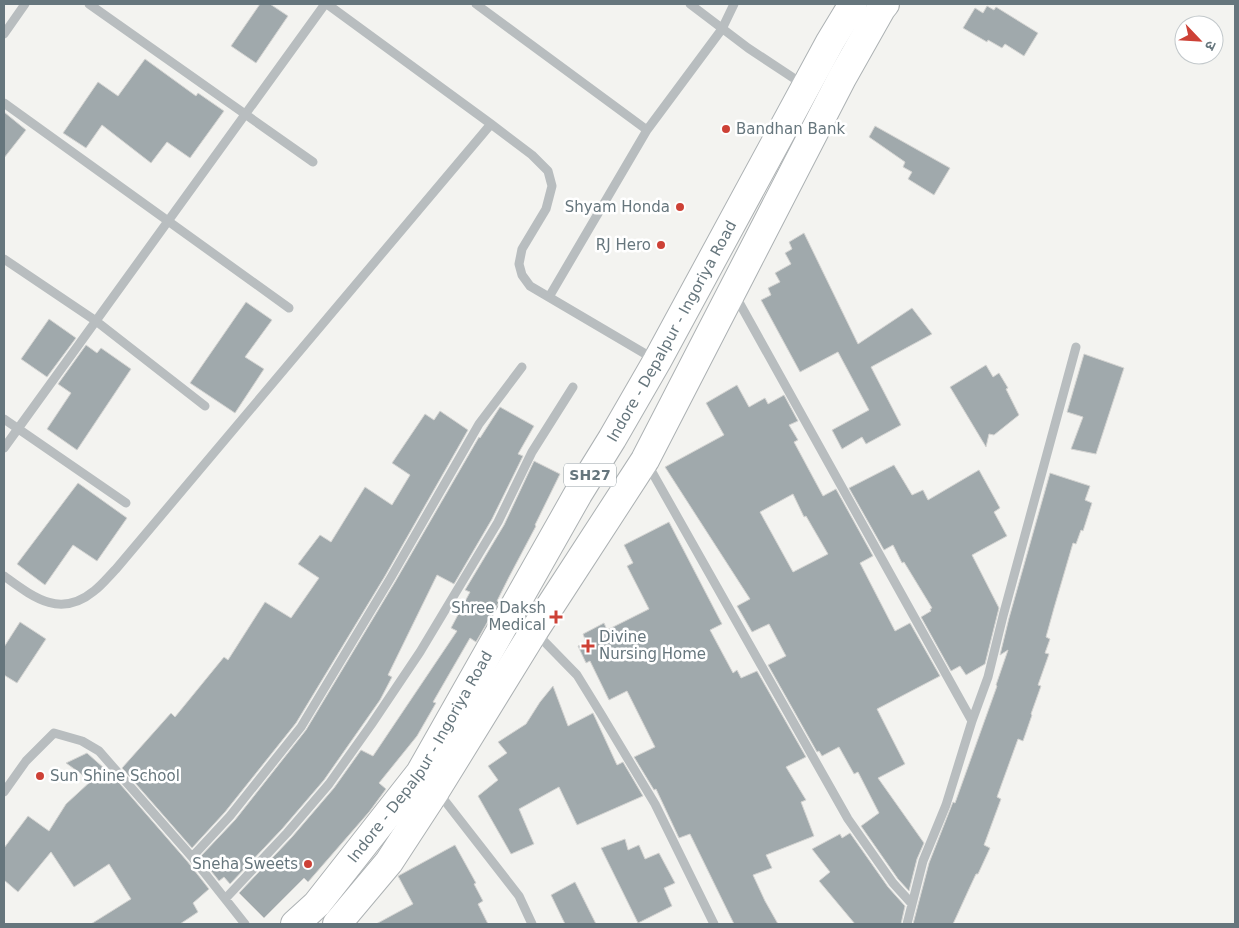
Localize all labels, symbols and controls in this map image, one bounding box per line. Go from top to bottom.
north arrow [1174,15,1224,65]
text: उ [1201,38,1220,53]
place label: Bandhan Bank [736,120,845,138]
marker: Bandhan Bank [720,123,732,135]
place label: Shyam Honda [565,198,670,216]
marker: Shyam Honda [674,201,686,213]
street label: Indore - Depalpur - Ingoriya Road [603,217,740,445]
place label: RJ Hero [596,236,651,254]
marker: RJ Hero [655,239,667,251]
road number: SH27 [564,464,616,486]
place label: Shree Daksh Medical [451,599,546,634]
marker: Shree Daksh Medical [550,611,562,623]
place label: Divine Nursing Home [599,628,706,663]
marker: Divine Nursing Home [581,639,595,653]
street label: Indore - Depalpur - Ingoriya Road [344,648,496,866]
place label: Sun Shine School [50,767,180,785]
marker: Sun Shine School [34,770,46,782]
place label: Sneha Sweets [192,855,298,873]
marker: Sneha Sweets [302,858,314,870]

